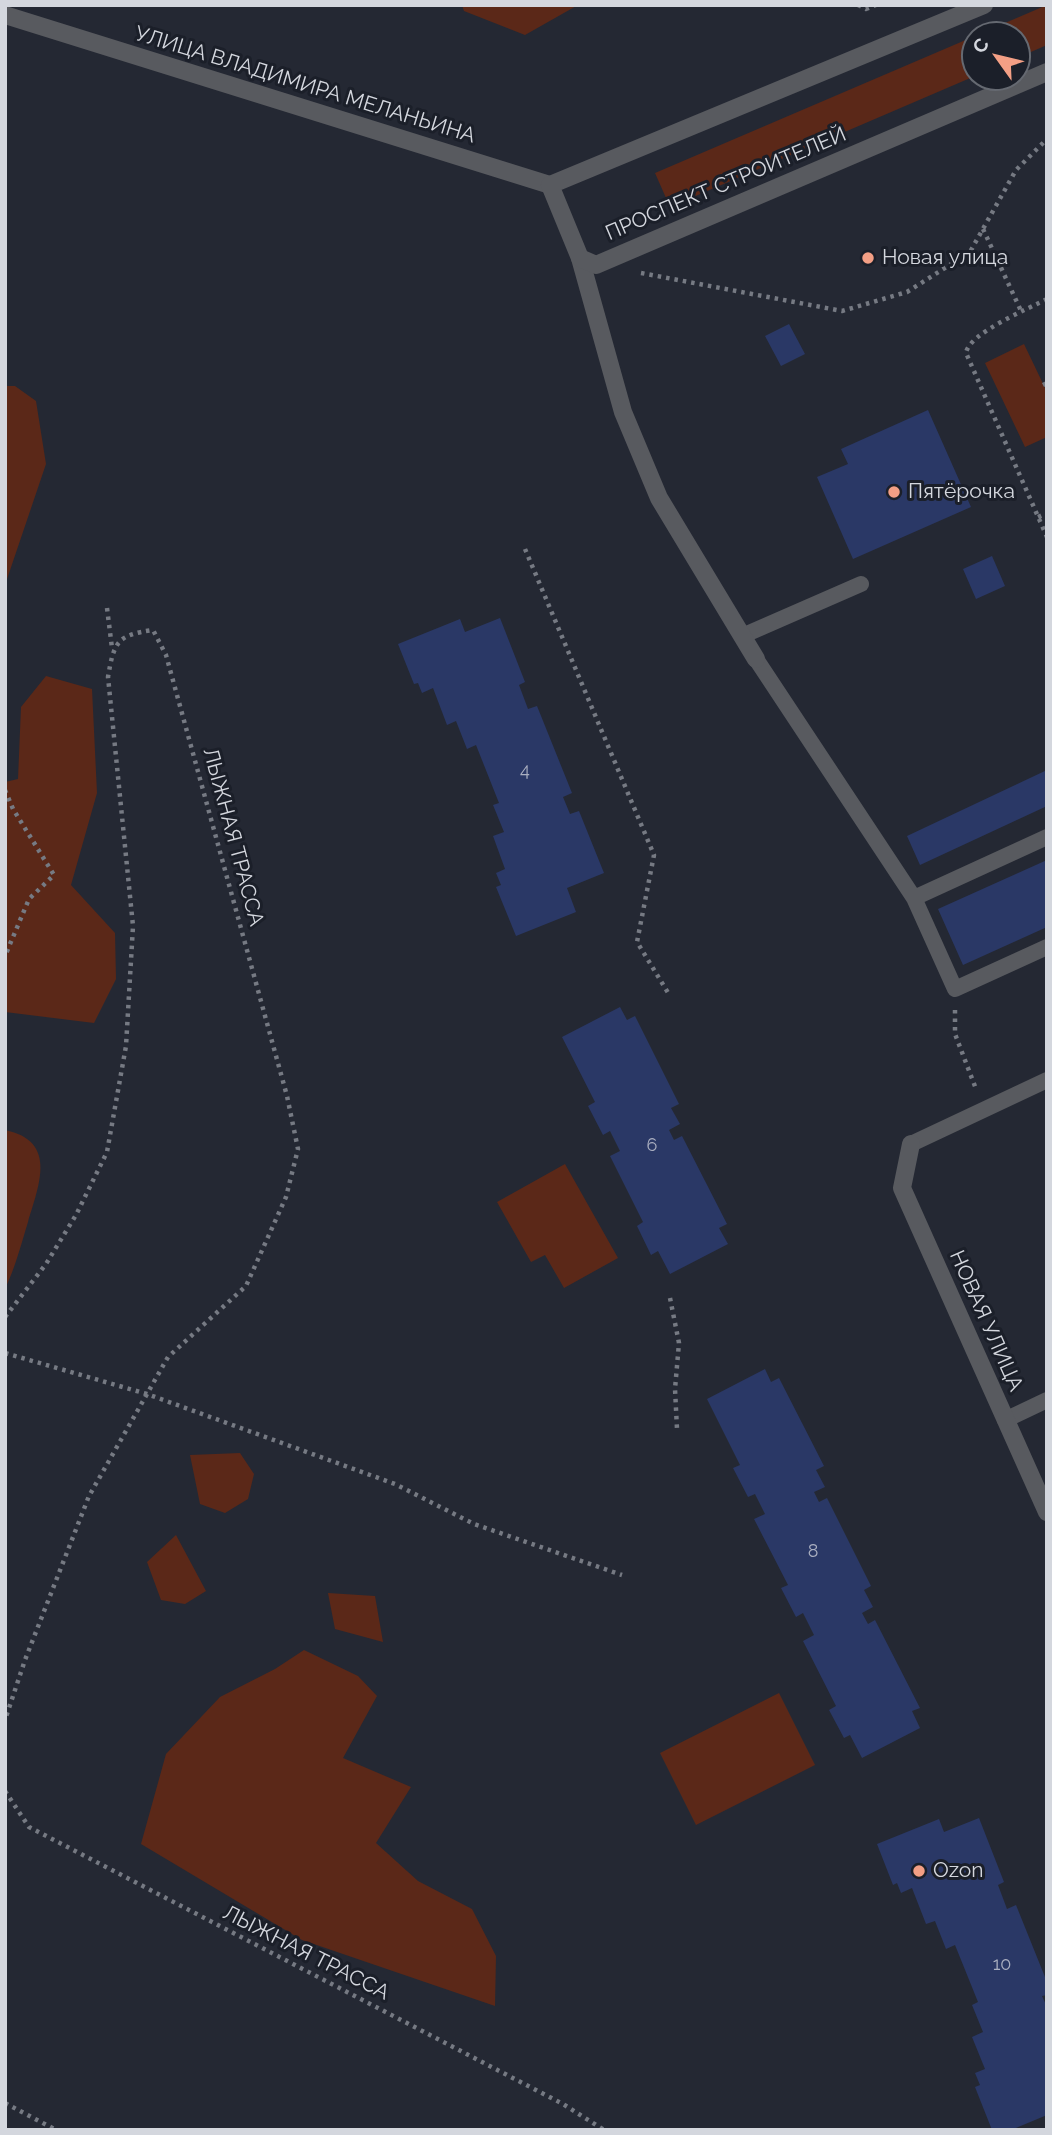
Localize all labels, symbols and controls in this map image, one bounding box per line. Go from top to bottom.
street label: УЛИЦА ВЛАДИМИРА МЕЛАНЬИНА [132,21,478,149]
north arrow [961,21,1031,91]
text: С [967,34,993,57]
street label: ПРОСПЕКТ СТРОИТЕЛЕЙ [602,122,850,246]
place label: Новая улица [882,245,1008,271]
marker: Новая улица [860,250,876,266]
place label: Пятёрочка [908,479,1015,505]
marker: Пятёрочка [886,484,902,500]
street label: ЛЫЖНАЯ ТРАССА [197,745,269,929]
house number: 4 [520,760,530,782]
house number: 6 [647,1135,657,1157]
street label: НОВАЯ УЛИЦА [944,1247,1028,1395]
house number: 8 [808,1541,818,1563]
place label: Ozon [933,1858,984,1884]
marker: Ozon [911,1863,927,1879]
street label: ЛЫЖНАЯ ТРАССА [219,1900,393,2006]
house number: 10 [993,1954,1011,1976]

